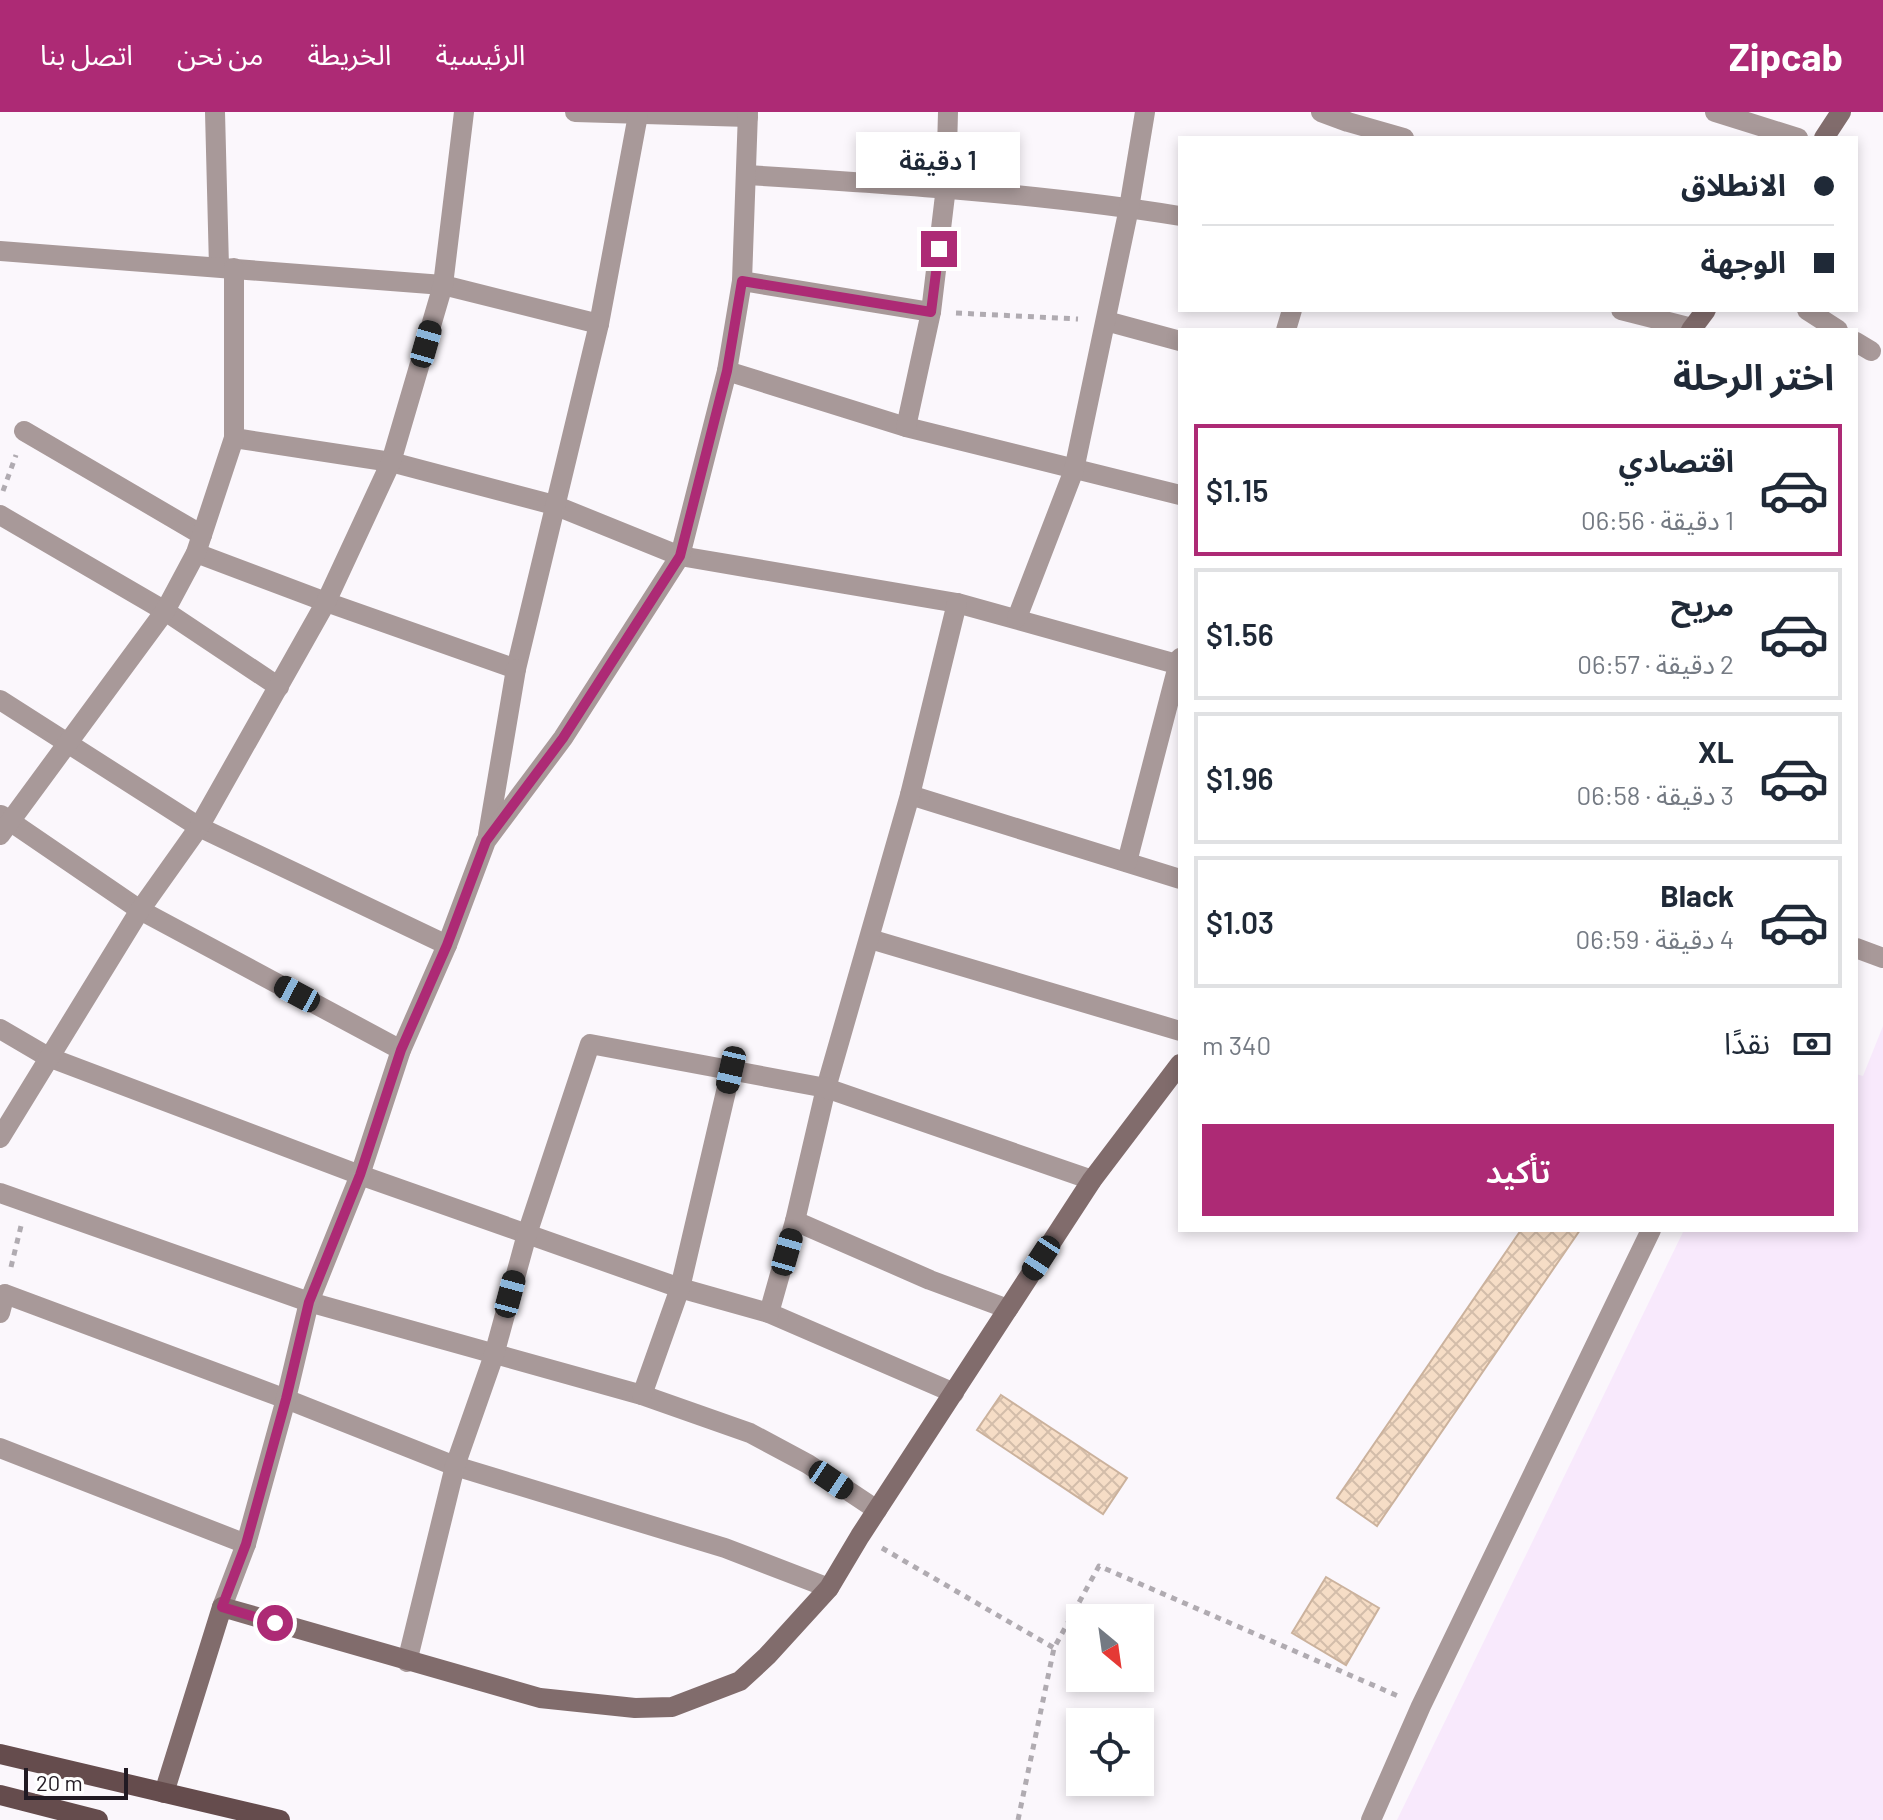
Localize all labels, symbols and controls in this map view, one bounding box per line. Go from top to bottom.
text: Zipcab [1729,33,1843,79]
text: اتصل بنا [40,37,133,71]
text: من نحن [177,37,264,71]
text: الخريطة [308,37,391,71]
text: الرئيسية [435,37,525,71]
callout: 1 دقيقة [857,133,1021,189]
text: 1 دقيقة [899,144,977,175]
text: الانطلاق [1681,166,1786,202]
route end [921,231,957,267]
text: الوجهة [1701,243,1786,279]
car [408,318,444,370]
text: اختر الرحلة [1673,354,1834,397]
text: اقتصادي [1619,442,1734,478]
icon: car [1758,454,1830,526]
text: $1.15 [1206,472,1268,508]
text: 1 دقيقة · 06:56 [1581,504,1734,535]
text: مريح [1671,586,1734,622]
icon: car [1758,598,1830,670]
text: $1.56 [1206,616,1274,652]
text: 2 دقيقة · 06:57 [1577,648,1734,679]
text: XL [1698,733,1734,769]
icon: car [1758,742,1830,814]
text: $1.96 [1206,760,1273,796]
text: 3 دقيقة · 06:58 [1577,779,1734,810]
text: Black [1660,877,1734,913]
icon: car [1758,886,1830,958]
text: $1.03 [1206,904,1274,940]
text: 4 دقيقة · 06:59 [1576,923,1734,954]
car [270,972,324,1016]
icon: cash [1790,1022,1834,1066]
text: نقدًا [1724,1024,1770,1060]
text: 340 m [1202,1029,1271,1060]
car [714,1044,748,1096]
button: تأكيد [1202,1124,1834,1216]
car [769,1226,805,1278]
car [1018,1231,1064,1285]
car [492,1268,528,1320]
car [804,1457,858,1503]
north arrow [1066,1604,1154,1692]
map controls [1066,1604,1154,1796]
route start [257,1605,293,1641]
button: locate [1066,1708,1154,1796]
scale bar [24,1764,128,1800]
text: 20 m [36,1769,83,1795]

